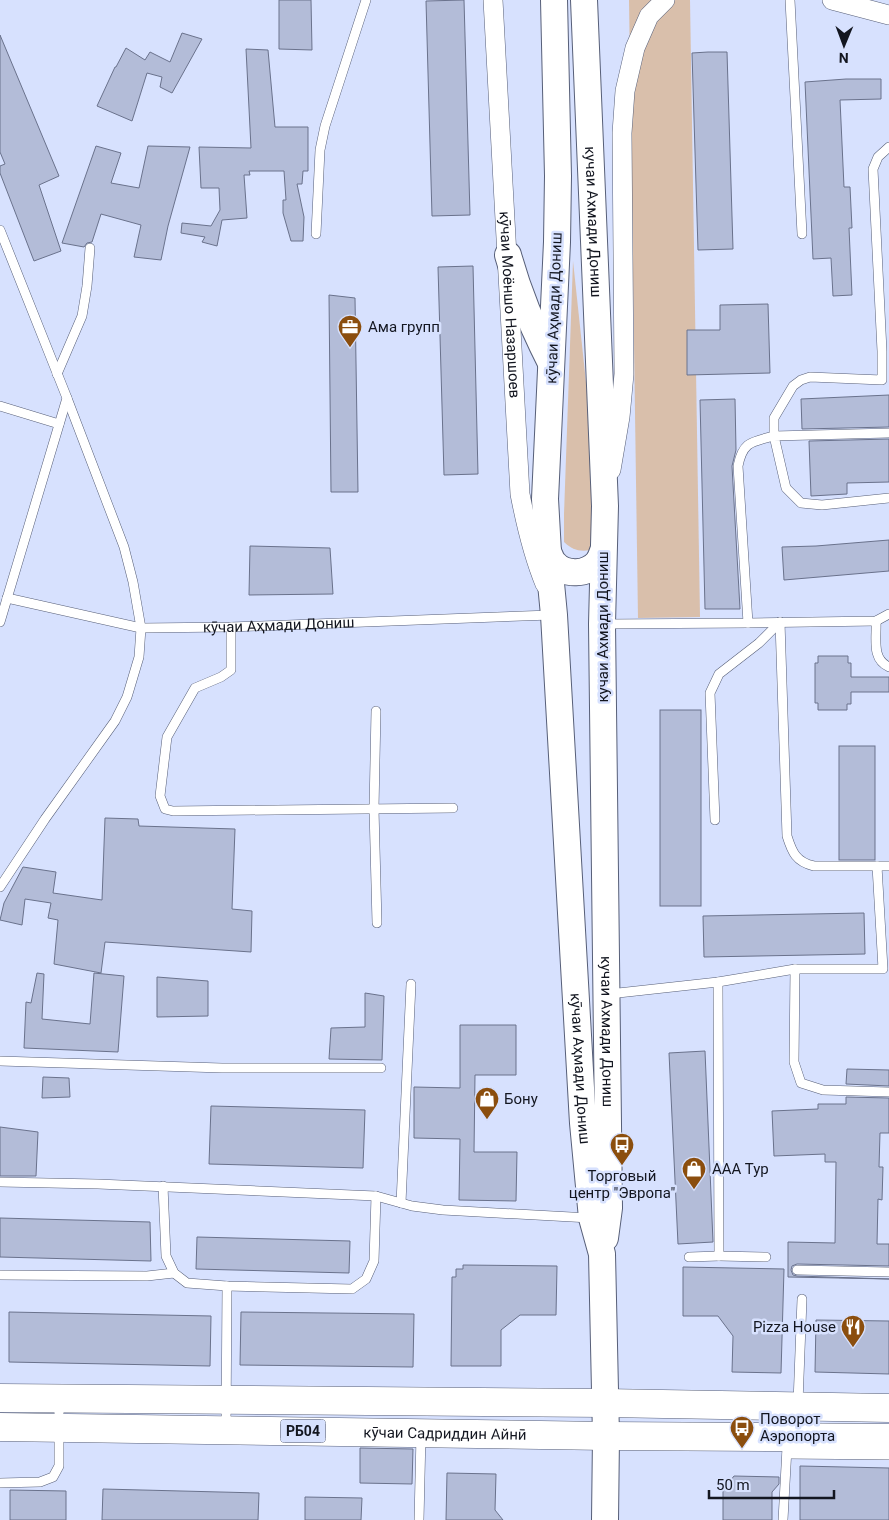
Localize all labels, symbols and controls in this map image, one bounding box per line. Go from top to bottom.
north arrow [819,20,869,70]
text: N [839,50,849,66]
street label: кучаи Ахмади Дониш [581,146,605,298]
street label: кӯчаи Моёншо Назаршоев [496,211,524,398]
street label: кӯчаи Аҳмади Дониш [542,232,566,384]
office icon: Ама групп [337,314,363,348]
place label: Ама групп [368,318,440,336]
street label: кучаи Ахмади Дониш [594,551,612,703]
street label: кӯчаи Аҳмади Дониш [203,613,355,636]
street label: кучаи Ахмади Дониш [597,956,617,1107]
street label: кӯчаи Аҳмади Дониш [567,992,594,1145]
shop icon: Бону [474,1086,500,1120]
place label: Бону [504,1090,538,1108]
bus stop icon: Торговый центр "Эвропа" [609,1132,635,1166]
shop icon: ААА Тур [681,1156,707,1190]
place label: ААА Тур [712,1160,769,1178]
place label: Торговый центр "Эвропа" [569,1167,675,1202]
restaurant icon: Pizza House [840,1314,866,1348]
place label: Pizza House [753,1318,836,1336]
place label: Поворот Аэропорта [760,1410,835,1445]
bus stop icon: Поворот Аэропорта [729,1415,755,1449]
road number: РБ04 [280,1420,326,1442]
street label: кӯчаи Садриддин Айнӣ [363,1423,527,1444]
scale bar [709,1468,834,1500]
text: 50 m [716,1476,750,1494]

